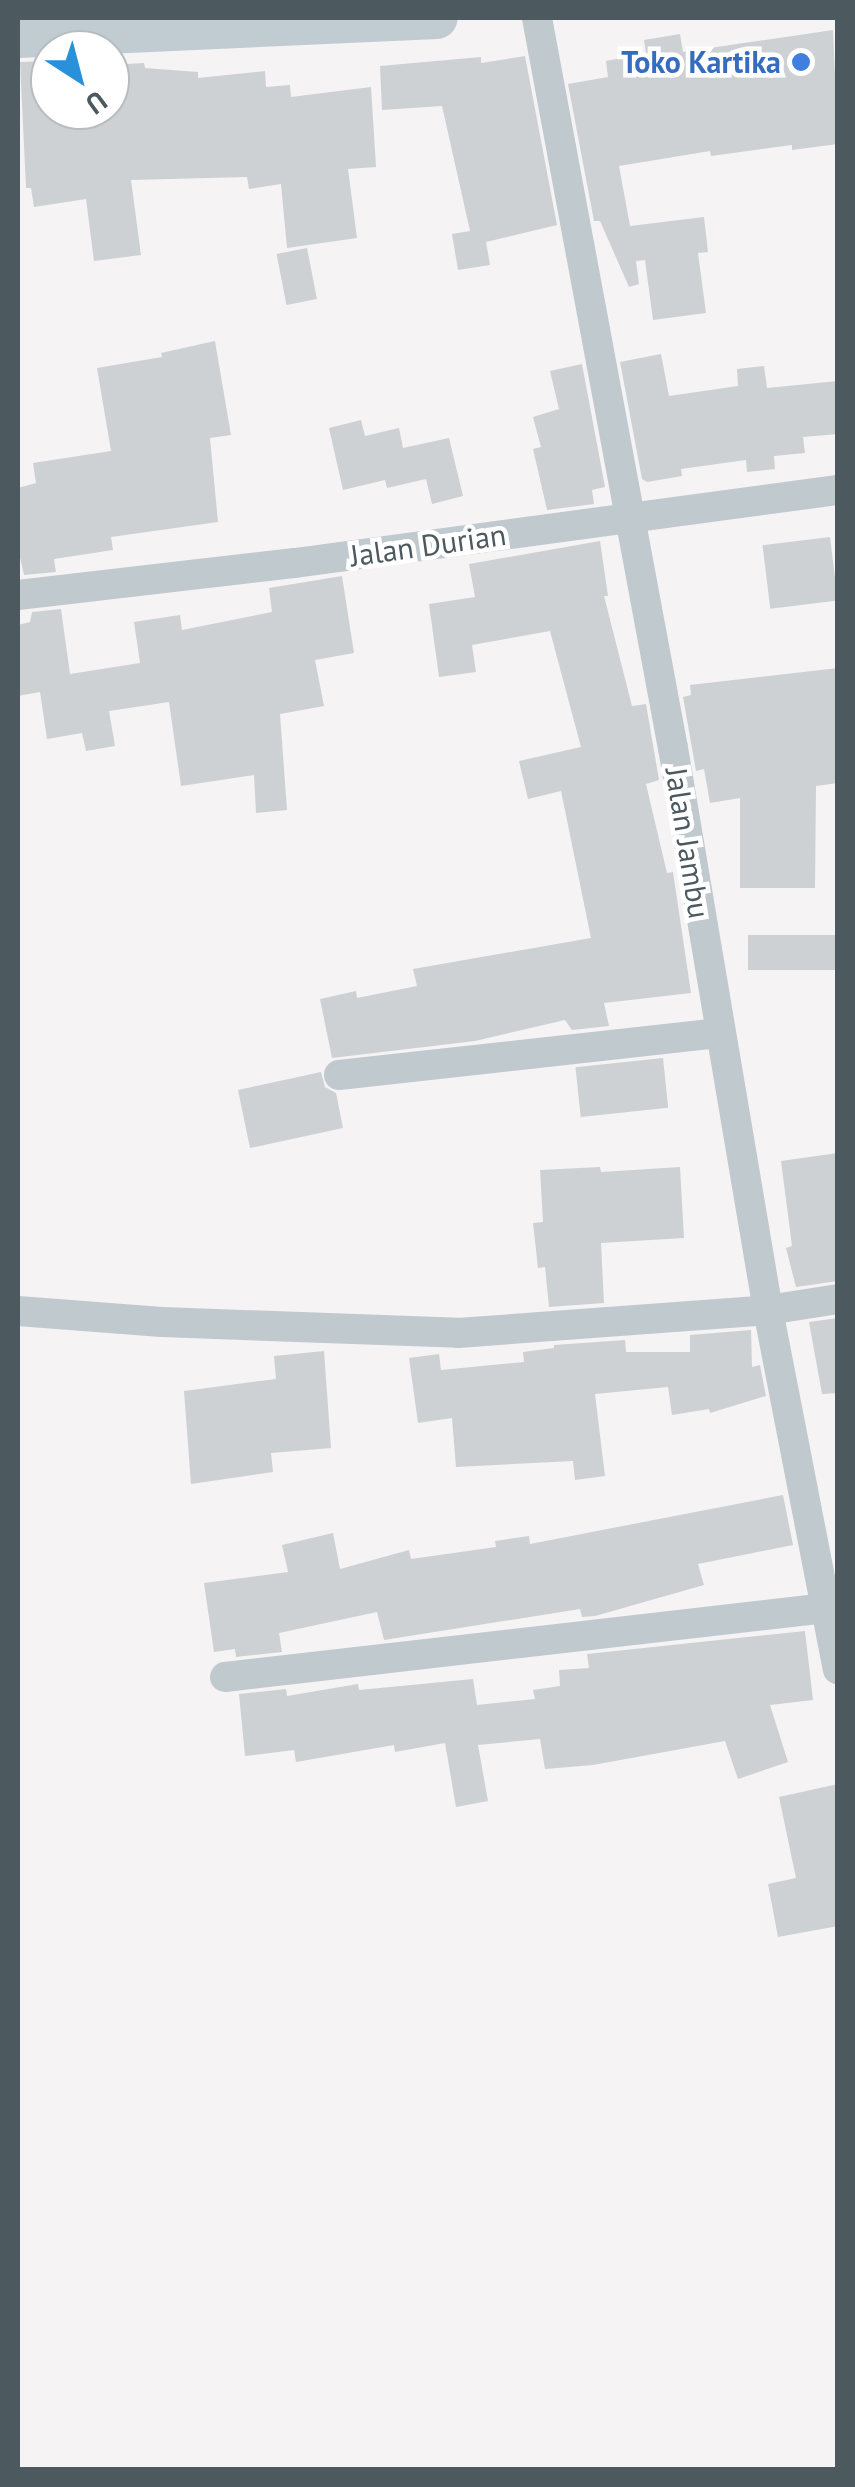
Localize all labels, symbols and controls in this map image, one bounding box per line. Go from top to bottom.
north arrow [30,30,130,130]
place label: Toko Kartika [621,44,781,80]
marker: Toko Kartika [790,51,812,73]
text: U [79,83,115,123]
street label: Jalan Durian [348,516,508,574]
street label: Jalan Jambu [658,765,718,921]

